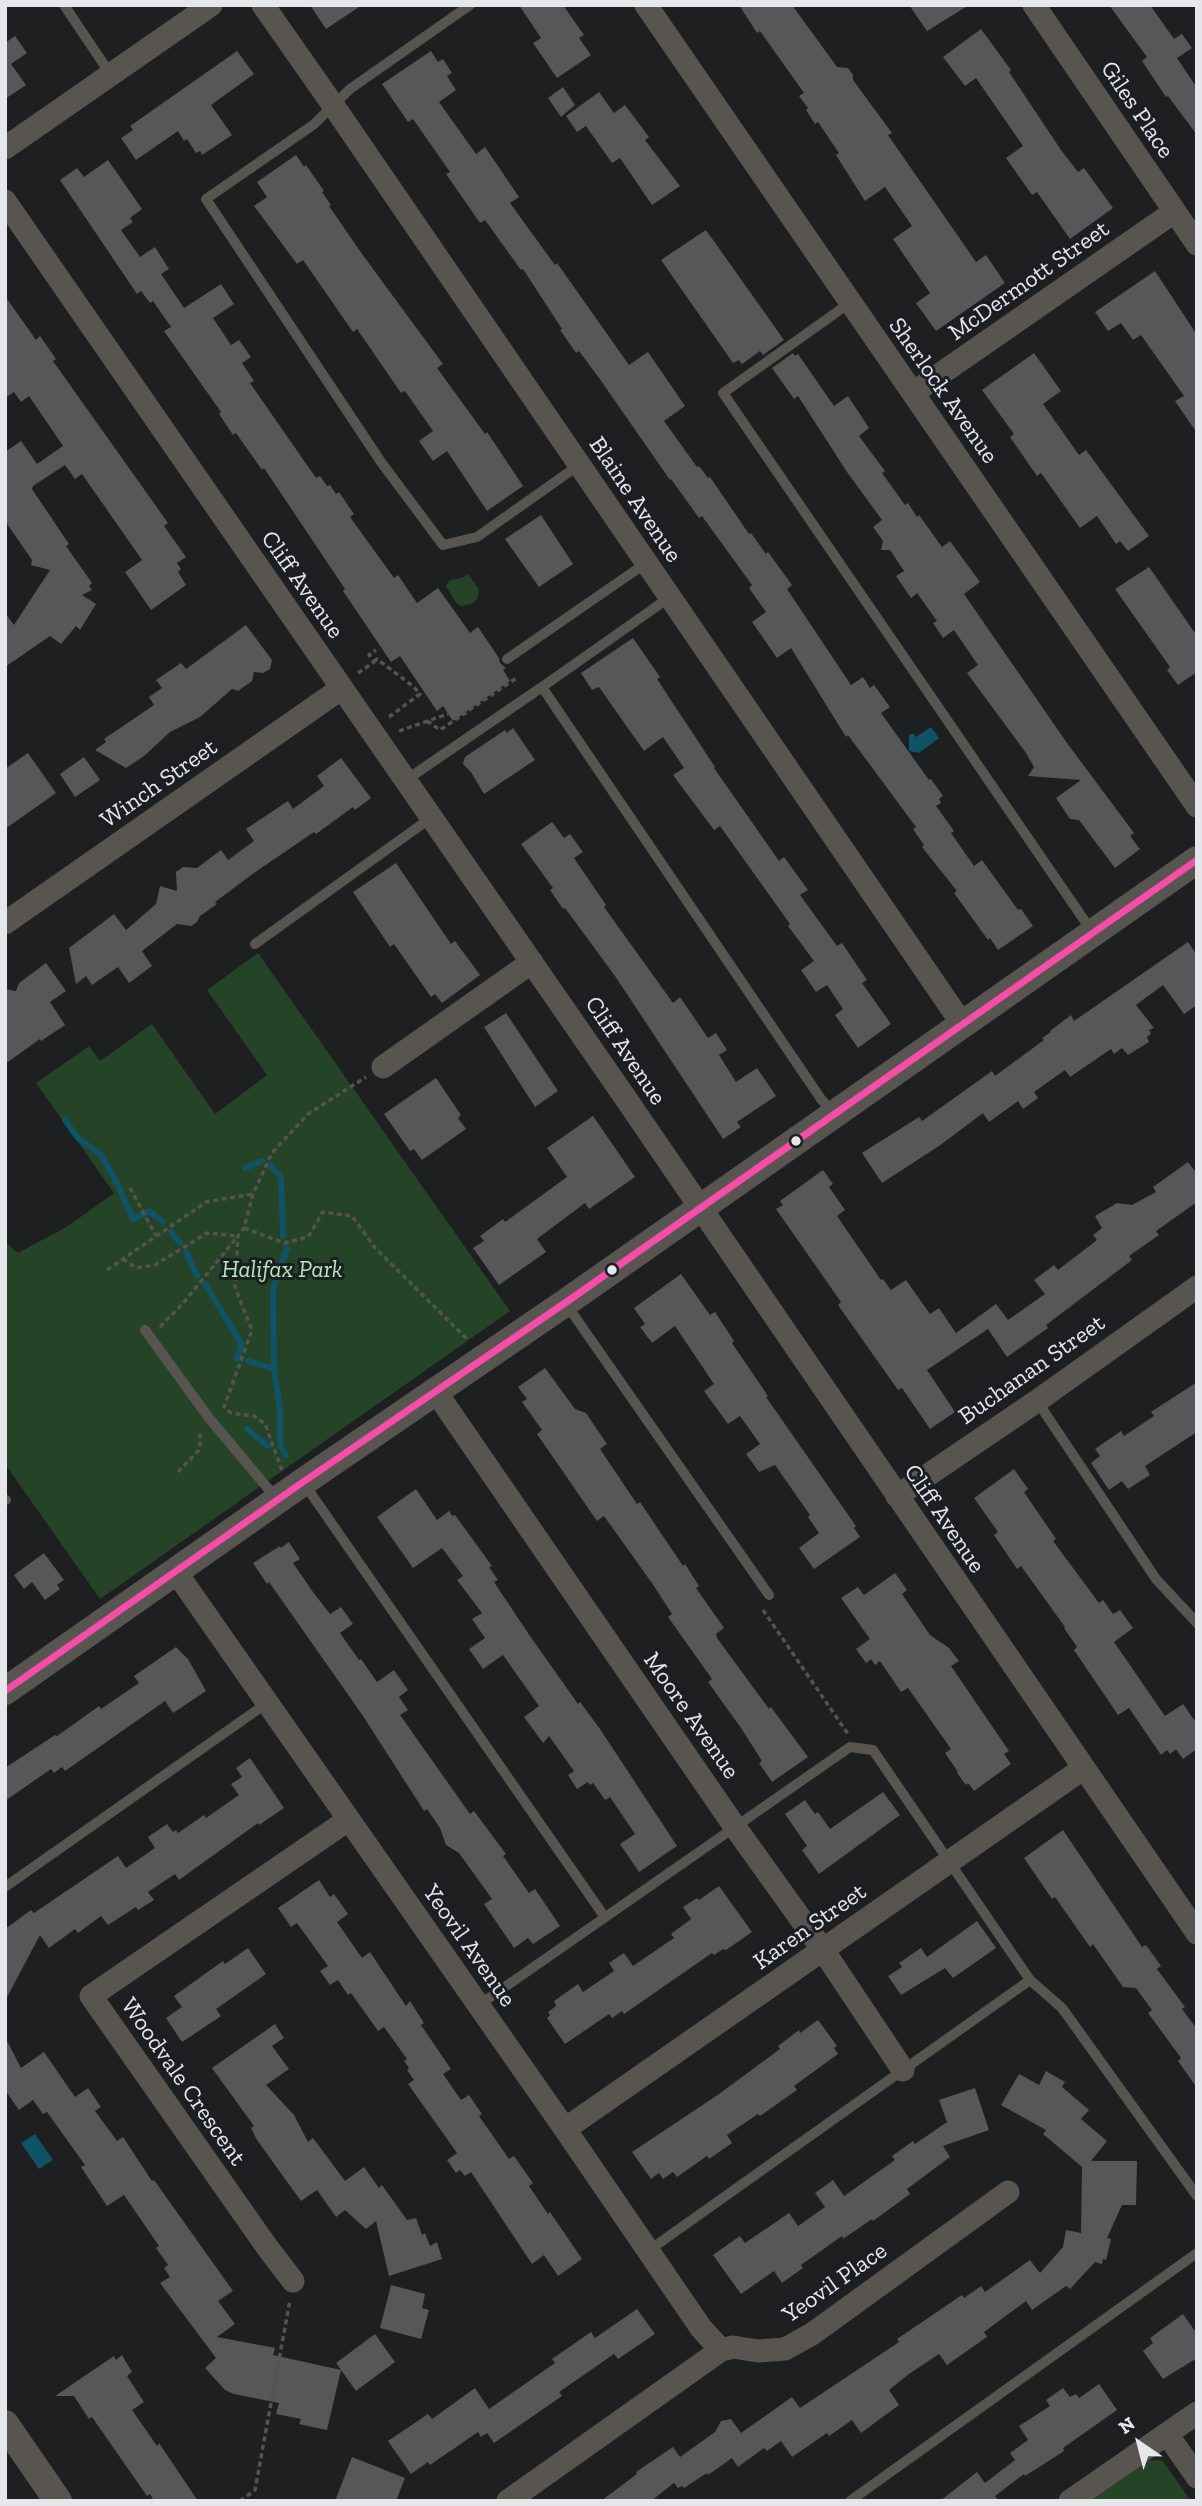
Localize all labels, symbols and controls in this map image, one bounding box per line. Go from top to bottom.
street label: Giles Place [1094,56,1180,164]
street label: McDermott Street [943,215,1115,347]
street label: Sherlock Avenue [882,313,1004,469]
street label: Blaine Avenue [582,432,688,568]
street label: Cliff Avenue [254,526,350,644]
street label: Winch Street [95,733,223,835]
street label: Cliff Avenue [578,991,672,1111]
unlabelled marker [789,1134,803,1148]
park label: Halifax Park [221,1256,343,1284]
unlabelled marker [605,1263,619,1277]
street label: Buchanan Street [953,1309,1111,1431]
street label: Cliff Avenue [897,1459,991,1579]
street label: Moore Avenue [637,1647,745,1785]
street label: Karen Street [748,1878,872,1976]
street label: Yeovil Avenue [416,1879,522,2013]
street label: Woodvale Crescent [114,1993,252,2171]
street label: Yeovil Place [777,2237,893,2329]
north arrow [1104,2408,1174,2478]
text: N [1114,2412,1139,2439]

